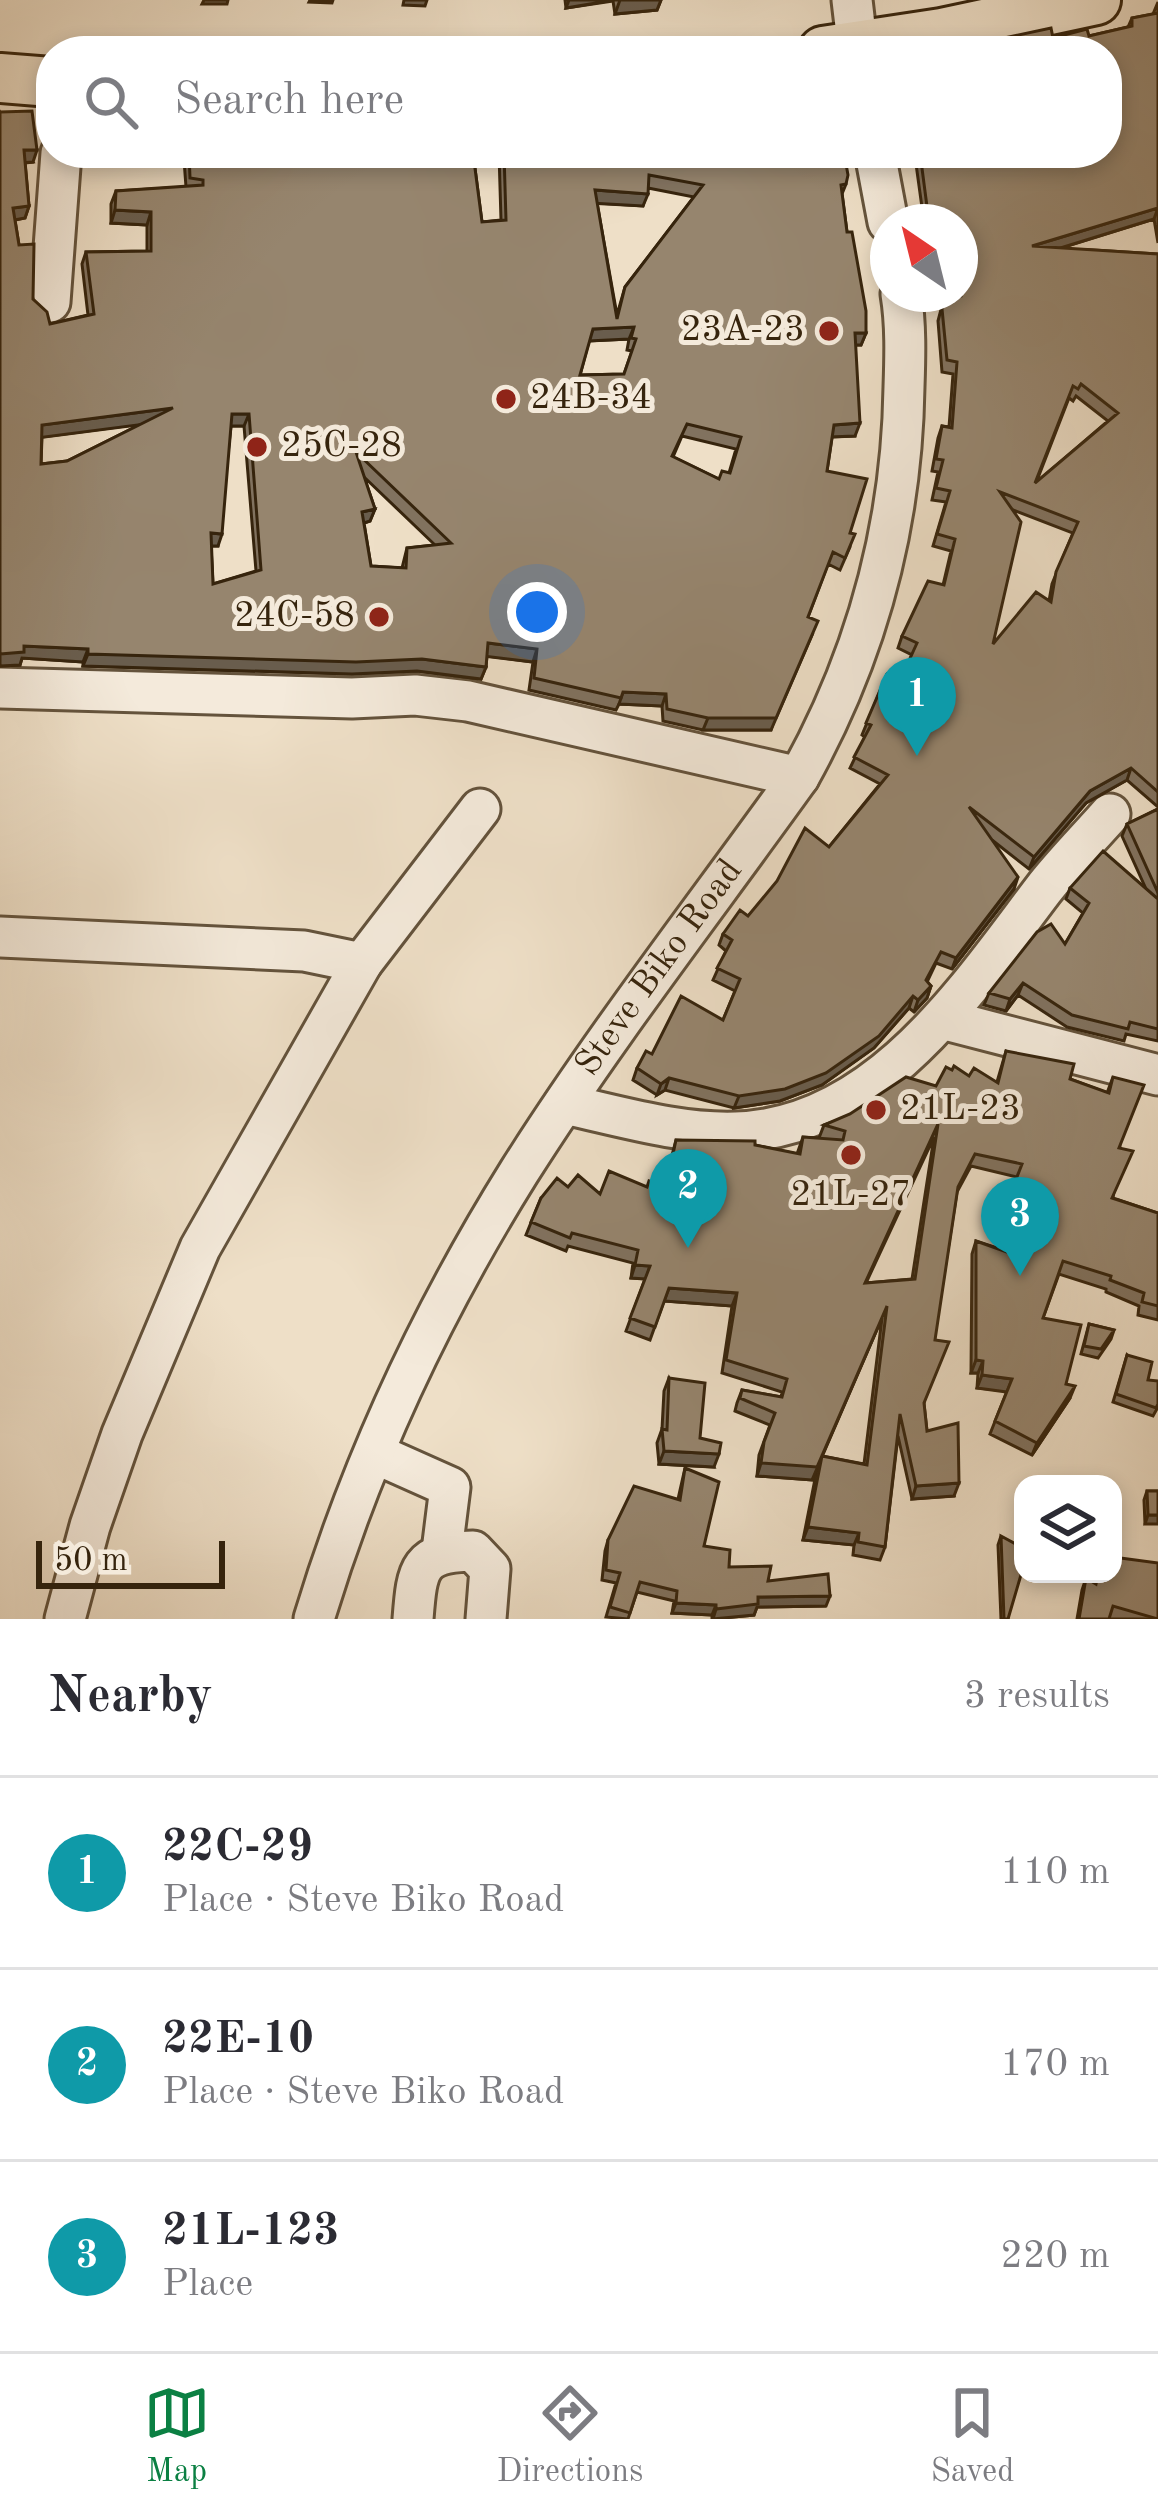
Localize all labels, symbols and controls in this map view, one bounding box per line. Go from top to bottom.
search box [36,36,1122,168]
icon: search [78,69,144,135]
text: Search here [174,79,404,124]
north arrow [870,204,978,312]
place label: 23A-23 [681,313,805,349]
marker: 23A-23 [816,318,842,344]
place label: 24B-34 [530,381,652,417]
marker: 24B-34 [493,386,519,412]
place label: 25C-28 [281,429,402,465]
marker: 25C-28 [244,434,270,460]
your location [507,582,567,642]
place label: 24C-58 [234,599,355,635]
marker: 24C-58 [366,604,392,630]
pin: 1 [878,657,956,756]
street label: Steve Biko Road [570,854,750,1083]
place label: 21L-23 [900,1092,1021,1128]
marker: 21L-23 [863,1097,889,1123]
marker: 21L-27 [838,1142,864,1168]
pin: 2 [649,1149,727,1248]
pin: 3 [981,1177,1059,1276]
place label: 21L-27 [791,1178,911,1214]
map controls [1014,1475,1122,1583]
button: layers [1014,1475,1122,1583]
scale bar [36,1535,225,1588]
text: 50 m [54,1545,128,1578]
text: Nearby [48,1672,213,1723]
text: 3 results [964,1677,1110,1716]
text: 22C-29 [162,1826,313,1871]
text: 1 [76,1853,98,1892]
text: 110 m [1000,1853,1110,1892]
text: Place · Steve Biko Road [162,1881,564,1920]
text: 22E-10 [162,2018,314,2063]
text: 2 [76,2045,98,2084]
text: 170 m [1000,2045,1110,2084]
text: Place · Steve Biko Road [162,2073,564,2112]
text: 21L-123 [162,2210,339,2255]
text: 3 [76,2237,98,2276]
text: 220 m [1000,2237,1110,2276]
text: Place [162,2265,253,2304]
tab: Map [144,2380,210,2493]
tab: Directions [497,2380,643,2493]
tab: Saved [930,2380,1014,2493]

